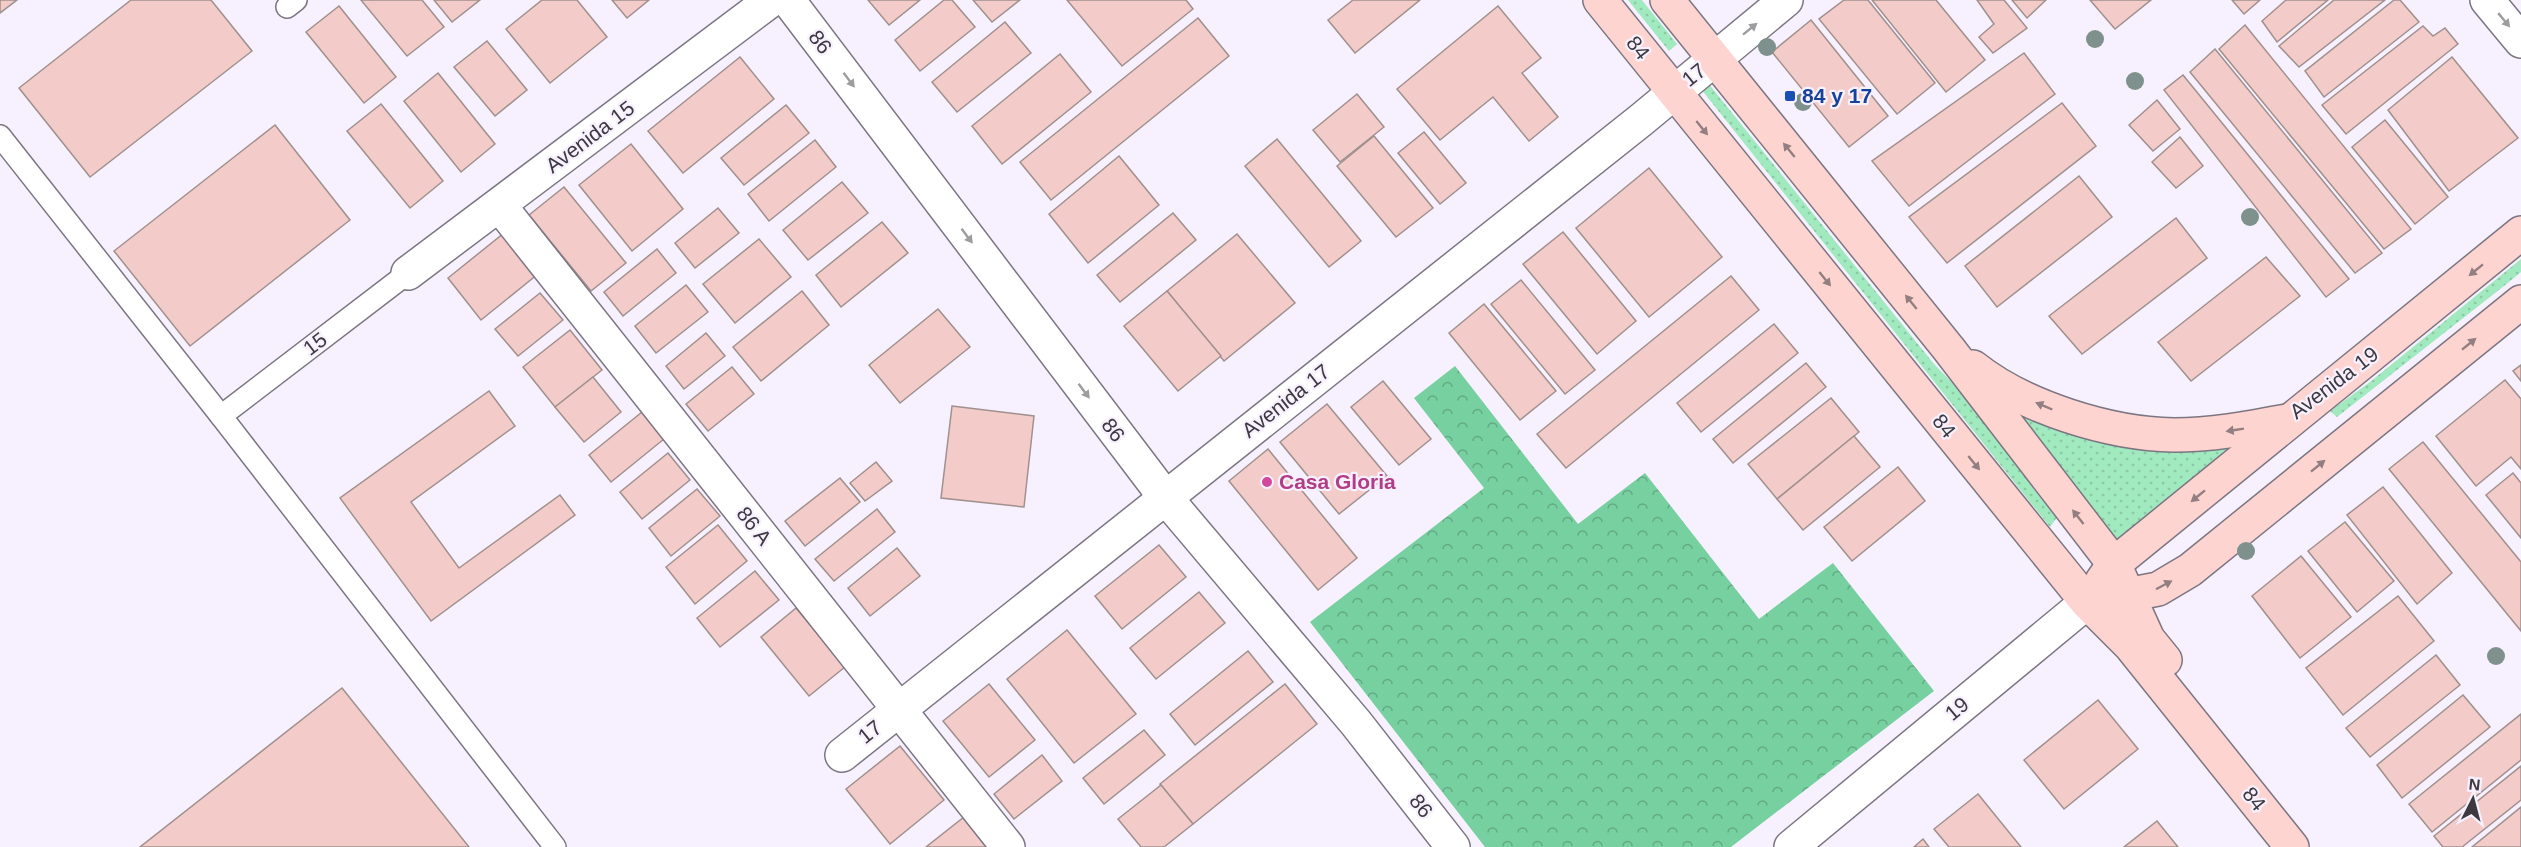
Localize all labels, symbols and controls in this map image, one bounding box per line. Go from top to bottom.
one-way arrow [2497,12,2510,27]
one-way arrow [1742,23,1758,36]
street label: 86 [804,25,837,58]
street label: 84 [1622,31,1655,64]
street label: 17 [1677,58,1710,91]
one-way arrow [843,72,855,88]
place label: 84 y 17 [1802,84,1872,107]
marker: 84 y 17 [1783,89,1797,103]
street label: Avenida 15 [541,96,638,177]
one-way arrow [1696,120,1709,136]
one-way arrow [1783,142,1796,158]
one-way arrow [960,228,972,243]
one-way arrow [2468,263,2484,276]
one-way arrow [1819,271,1832,287]
one-way arrow [1905,294,1918,310]
street label: 15 [298,327,331,360]
one-way arrow [2462,338,2477,350]
street label: Avenida 19 [2285,342,2382,423]
street label: Avenida 17 [1237,359,1334,442]
one-way arrow [1078,384,1090,399]
one-way arrow [2035,401,2053,411]
street label: 84 [1928,409,1961,442]
street label: 86 [1097,413,1130,446]
one-way arrow [2226,426,2245,435]
one-way arrow [1968,456,1980,471]
one-way arrow [2310,460,2326,473]
place label: Casa Gloria [1279,470,1396,493]
marker: Casa Gloria [1260,475,1274,489]
one-way arrow [2190,489,2206,502]
street label: 86 A [732,502,776,549]
one-way arrow [2072,510,2084,526]
one-way arrow [2156,580,2173,590]
street label: 19 [1940,692,1973,725]
street label: 17 [853,715,886,748]
north arrow [2443,769,2503,829]
text: N [2468,776,2481,794]
street label: 84 [2238,782,2271,815]
street label: 86 [1405,789,1438,822]

